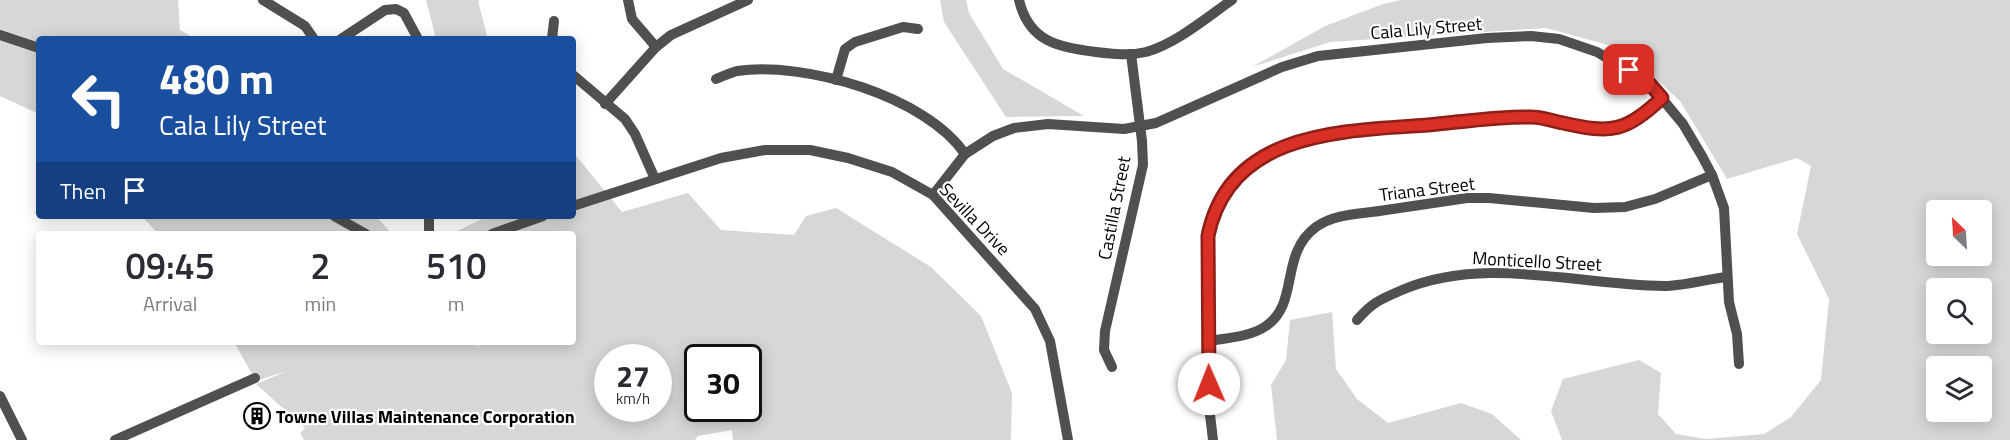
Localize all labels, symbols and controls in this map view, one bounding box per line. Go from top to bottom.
street label: Cala Lily Street [1369,10,1484,46]
pin [1603,44,1654,95]
text: 480 m [159,46,274,110]
icon: arrive [1612,53,1645,86]
icon: left [60,60,138,138]
text: Cala Lily Street [159,104,327,145]
street label: Castilla Street [1091,153,1137,262]
street label: Triana Street [1378,170,1477,208]
text: Then [60,174,106,208]
icon: arrive [118,174,151,207]
street label: Sevilla Drive [933,177,1017,261]
north arrow [1926,200,1992,266]
map controls [1926,200,1992,422]
text: 09:45 [126,238,215,293]
text: 2 [310,238,330,293]
text: 510 [426,238,486,293]
street label: Monticello Street [1472,244,1603,278]
button: search [1926,278,1992,344]
text: Arrival [143,288,197,319]
text: min [304,288,336,319]
text: m [448,288,464,319]
speed limit sign: 30 [684,344,762,422]
position arrow [1177,352,1241,416]
text: 27 [616,353,650,399]
button: layers [1926,356,1992,422]
text: km/h [616,387,650,410]
building icon: Towne Villas Maintenance Corporation [242,401,272,431]
place label: Towne Villas Maintenance Corporation [276,403,575,430]

